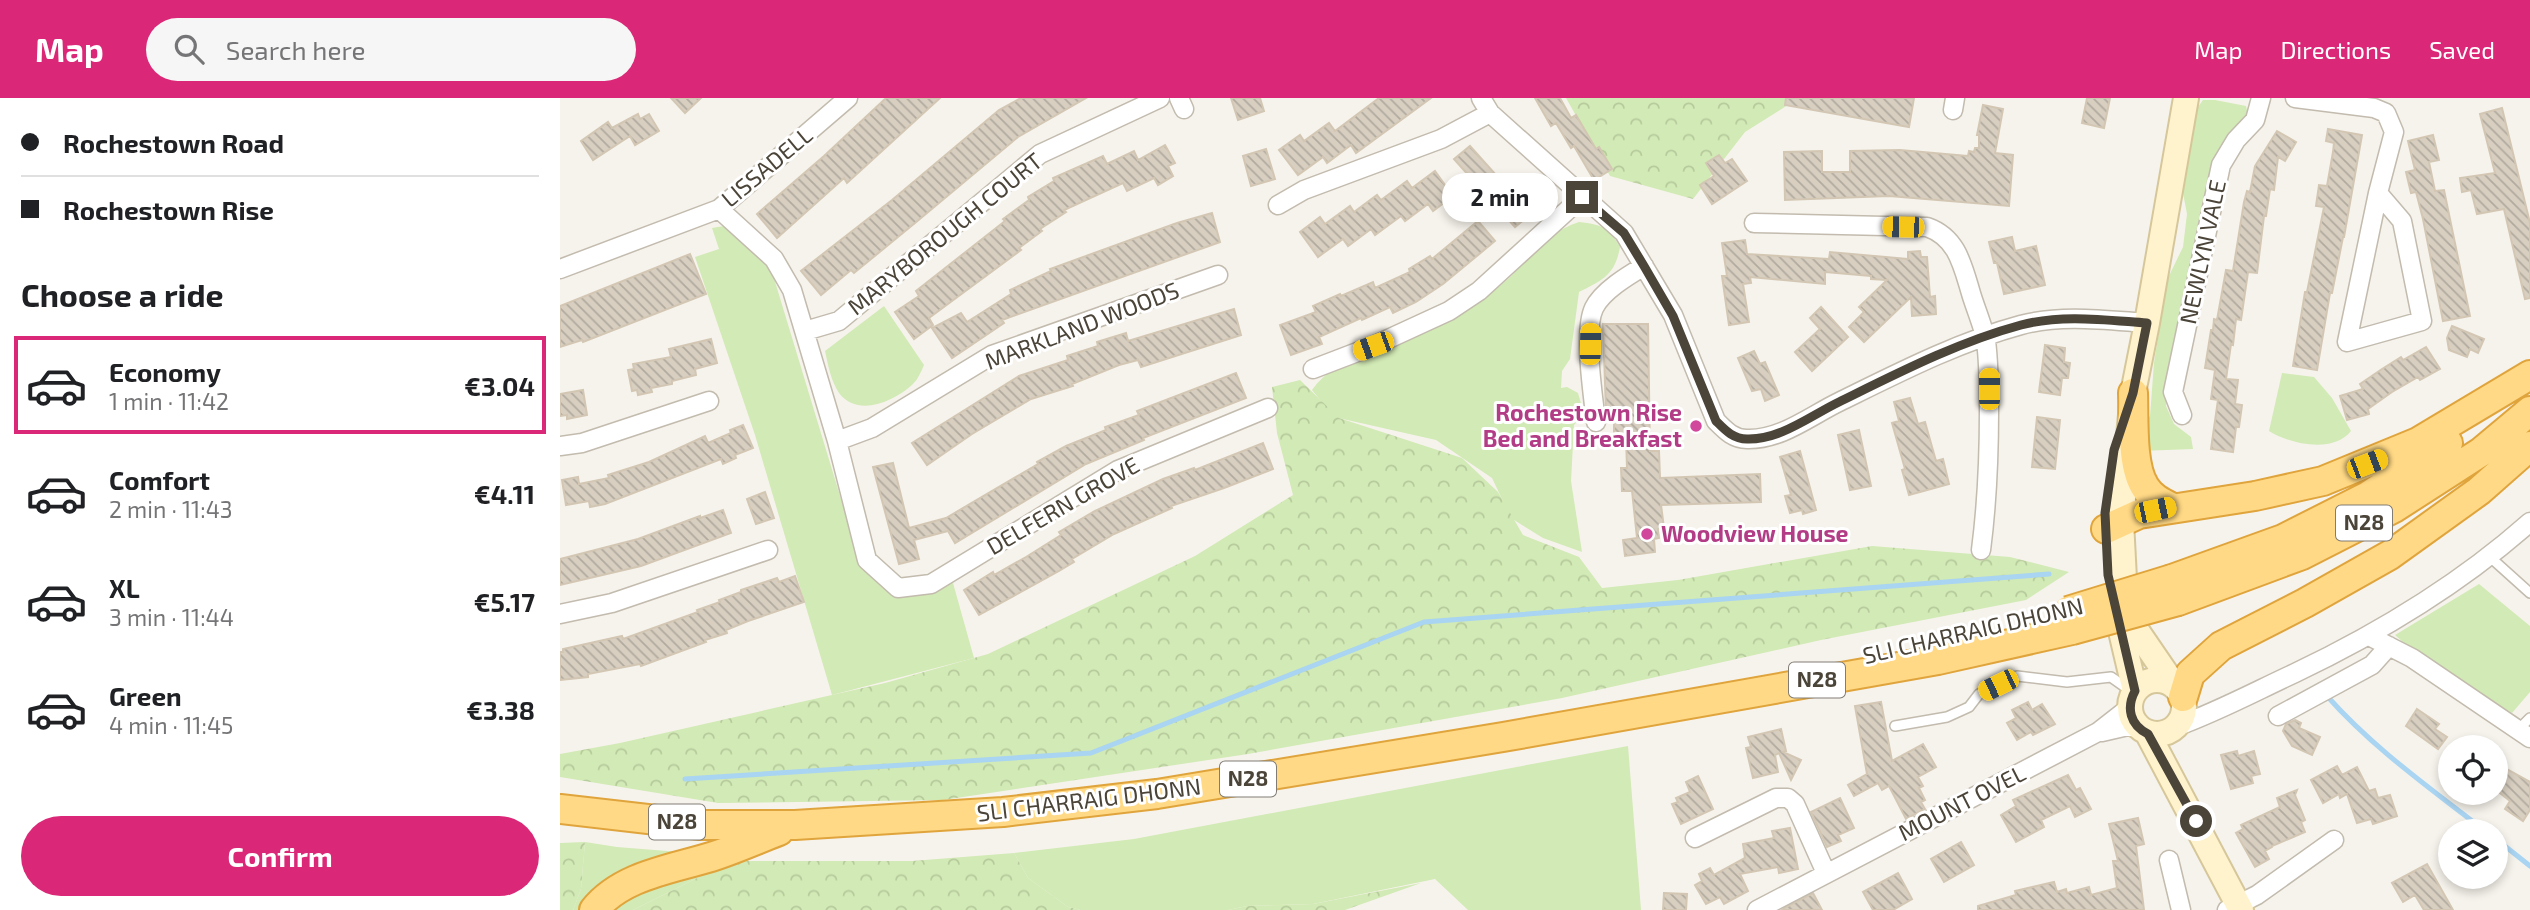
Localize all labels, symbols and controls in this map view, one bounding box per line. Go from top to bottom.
search box [146,18,636,81]
text: Map [35,29,104,69]
icon: search [170,30,208,68]
text: Search here [226,34,365,65]
text: Map [2194,35,2242,64]
text: Directions [2280,35,2391,64]
text: Saved [2429,35,2495,64]
street label: LISSADELL [715,120,818,212]
text: Rochestown Road [63,127,284,158]
street label: MARYBOROUGH COURT [842,146,1047,320]
callout: 2 min [1442,172,1558,222]
street label: NEWLYN VALE [2173,177,2231,326]
route end [1566,181,1598,213]
text: 2 min [1471,183,1529,211]
text: Rochestown Rise [63,194,274,225]
car [1882,216,1925,238]
text: Choose a ride [21,275,224,313]
street label: MARKLAND WOODS [981,275,1183,375]
car [1580,323,1601,365]
car [1350,329,1397,363]
icon: car [25,354,88,417]
text: Economy [109,356,221,387]
car [1979,368,2000,410]
text: €3.04 [464,370,535,401]
text: 1 min · 11:42 [109,387,229,415]
place label: Rochestown Rise Bed and Breakfast [1483,398,1682,452]
marker: Rochestown Rise Bed and Breakfast [1688,418,1704,434]
car [2344,447,2391,481]
street label: DELFERN GROVE [981,450,1144,560]
icon: car [25,462,88,525]
text: Comfort [109,464,210,495]
text: €4.11 [474,478,535,509]
text: 2 min · 11:43 [109,495,233,523]
car [2133,495,2178,525]
road number: N28 [2336,506,2392,540]
place label: Woodview House [1661,519,1849,547]
marker: Woodview House [1639,526,1655,542]
icon: car [25,570,88,633]
text: XL [109,572,140,603]
text: €5.17 [474,586,535,617]
street label: SLI CHARRAIG DHONN [1860,591,2086,669]
text: 3 min · 11:44 [109,603,234,631]
road number: N28 [1789,662,1845,698]
car [1975,666,2022,704]
icon: car [25,678,88,741]
text: Green [109,680,182,711]
text: €3.38 [466,694,535,725]
text: 4 min · 11:45 [109,711,233,739]
map controls [2438,735,2508,889]
button: locate [2438,735,2508,805]
street label: MOUNT OVEL [1893,758,2030,846]
road number: N28 [1220,762,1276,796]
street label: SLI CHARRAIG DHONN [975,771,1202,827]
road number: N28 [649,804,705,840]
route start [2180,805,2212,837]
button: Confirm [21,816,539,896]
button: layers [2438,819,2508,889]

